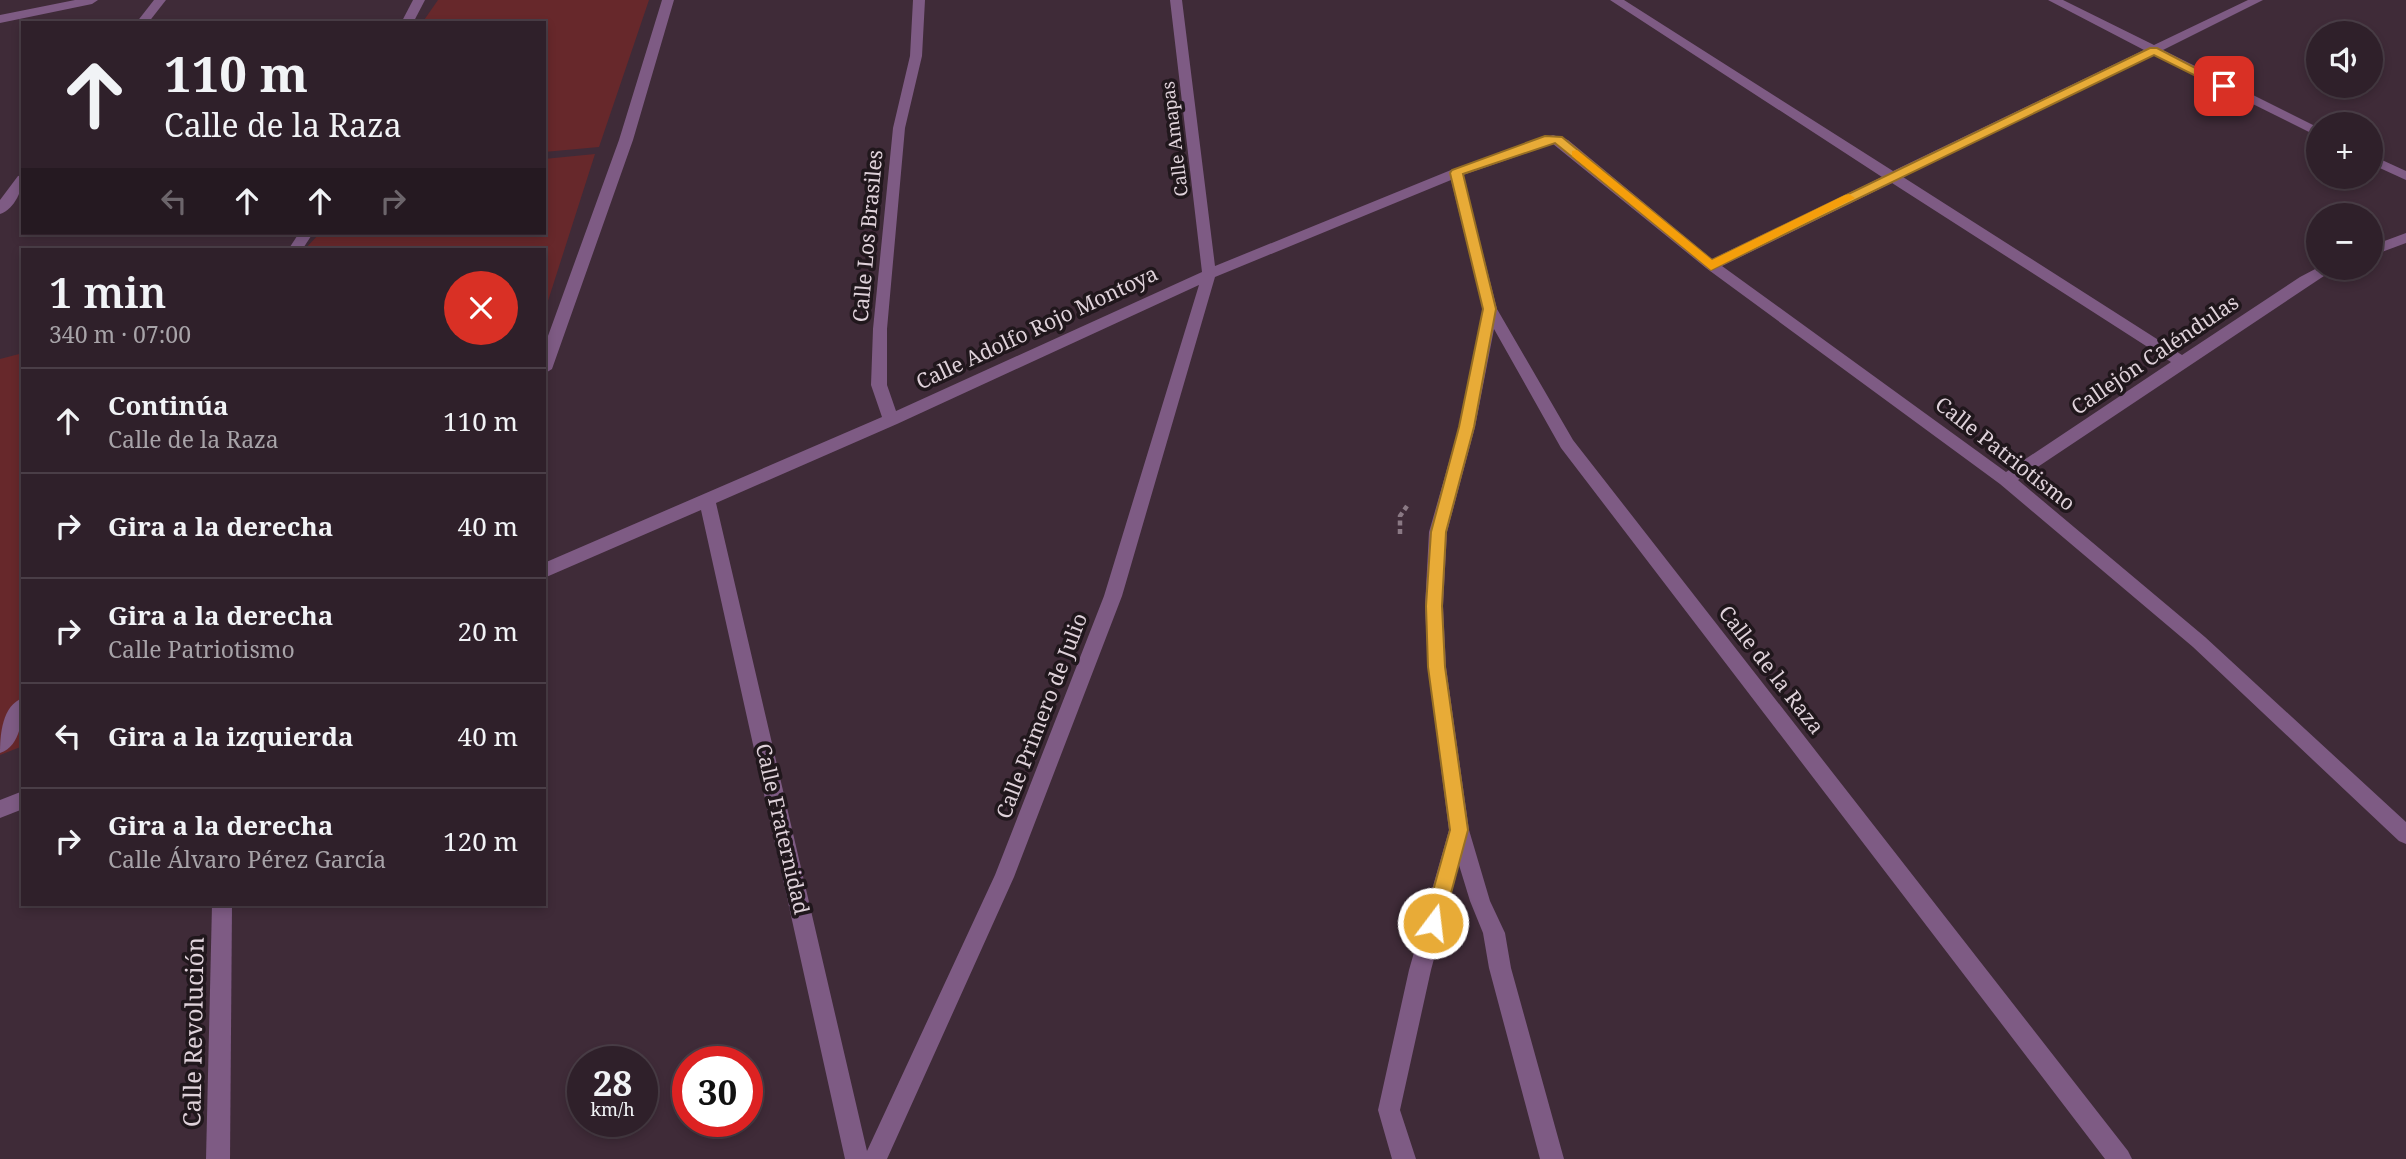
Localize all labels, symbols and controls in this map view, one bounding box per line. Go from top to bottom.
map controls [2306,21,2383,280]
button: sound [2306,21,2383,98]
text: 110 m [164,40,308,106]
icon: ahead [49,49,140,140]
pin [2194,56,2254,116]
icon: arrive [2205,67,2243,105]
street label: Calle Amapas [1155,80,1193,198]
text: Calle de la Raza [164,103,402,146]
button: + [2306,112,2383,189]
street label: Calle Los Brasiles [846,149,888,323]
icon: left [155,182,193,220]
icon: ahead [228,182,266,220]
icon: ahead [301,182,339,220]
icon: right [374,182,412,220]
button: − [2306,203,2383,280]
street label: Calle Adolfo Rojo Montoya [911,259,1162,395]
text: 1 min [49,263,166,320]
button: close [444,271,518,345]
street label: Callejón Caléndulas [2065,288,2244,421]
text: 340 m · 07:00 [49,318,191,350]
text: Continúa [108,387,229,423]
street label: Calle Patriotismo [1930,390,2081,517]
icon: ahead [49,402,87,440]
text: 110 m [443,403,518,439]
text: Calle de la Raza [108,423,279,455]
icon: right [49,507,87,545]
text: Gira a la derecha [108,508,333,544]
text: 40 m [458,508,518,544]
text: Gira a la derecha [108,597,333,633]
street label: Calle de la Raza [1713,599,1831,739]
street label: Calle Primero de Julio [989,609,1093,822]
icon: right [49,612,87,650]
text: 20 m [458,613,518,649]
text: Calle Patriotismo [108,633,295,665]
icon: left [49,717,87,755]
text: Gira a la izquierda [108,718,354,754]
text: 40 m [458,718,518,754]
street label: Calle Fraternidad [750,741,816,917]
text: Gira a la derecha [108,807,333,843]
icon: right [49,822,87,860]
text: 120 m [443,823,518,859]
text: Calle Álvaro Pérez García [108,843,386,875]
position arrow [1396,886,1470,960]
street label: Calle Revolución [174,937,211,1127]
speed limit sign: 30 [672,1046,763,1137]
text: 28 [593,1059,632,1106]
text: km/h [590,1097,635,1121]

